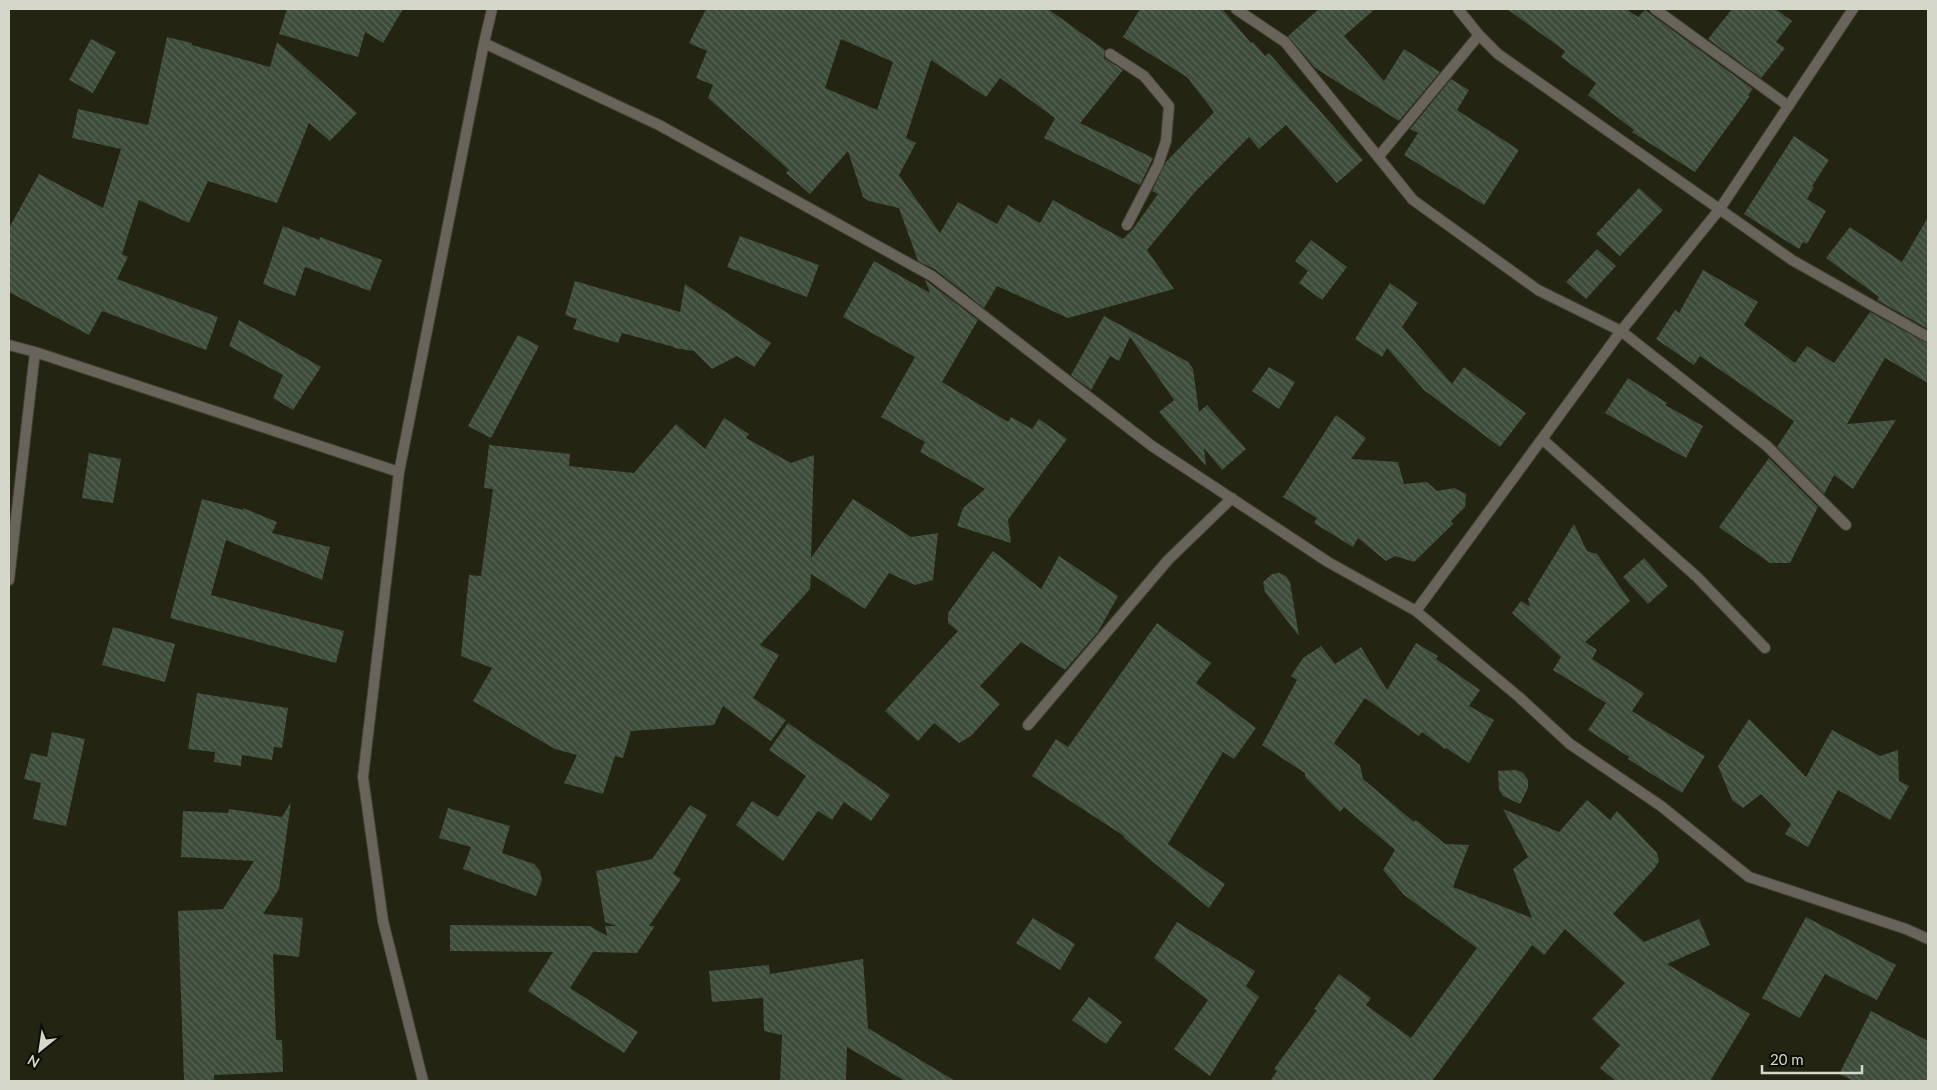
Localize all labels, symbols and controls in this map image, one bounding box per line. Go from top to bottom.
north arrow [15,1025,65,1075]
scale bar [1762,1042,1862,1074]
text: 20 m [1770,1050,1804,1068]
text: N [24,1052,42,1072]

